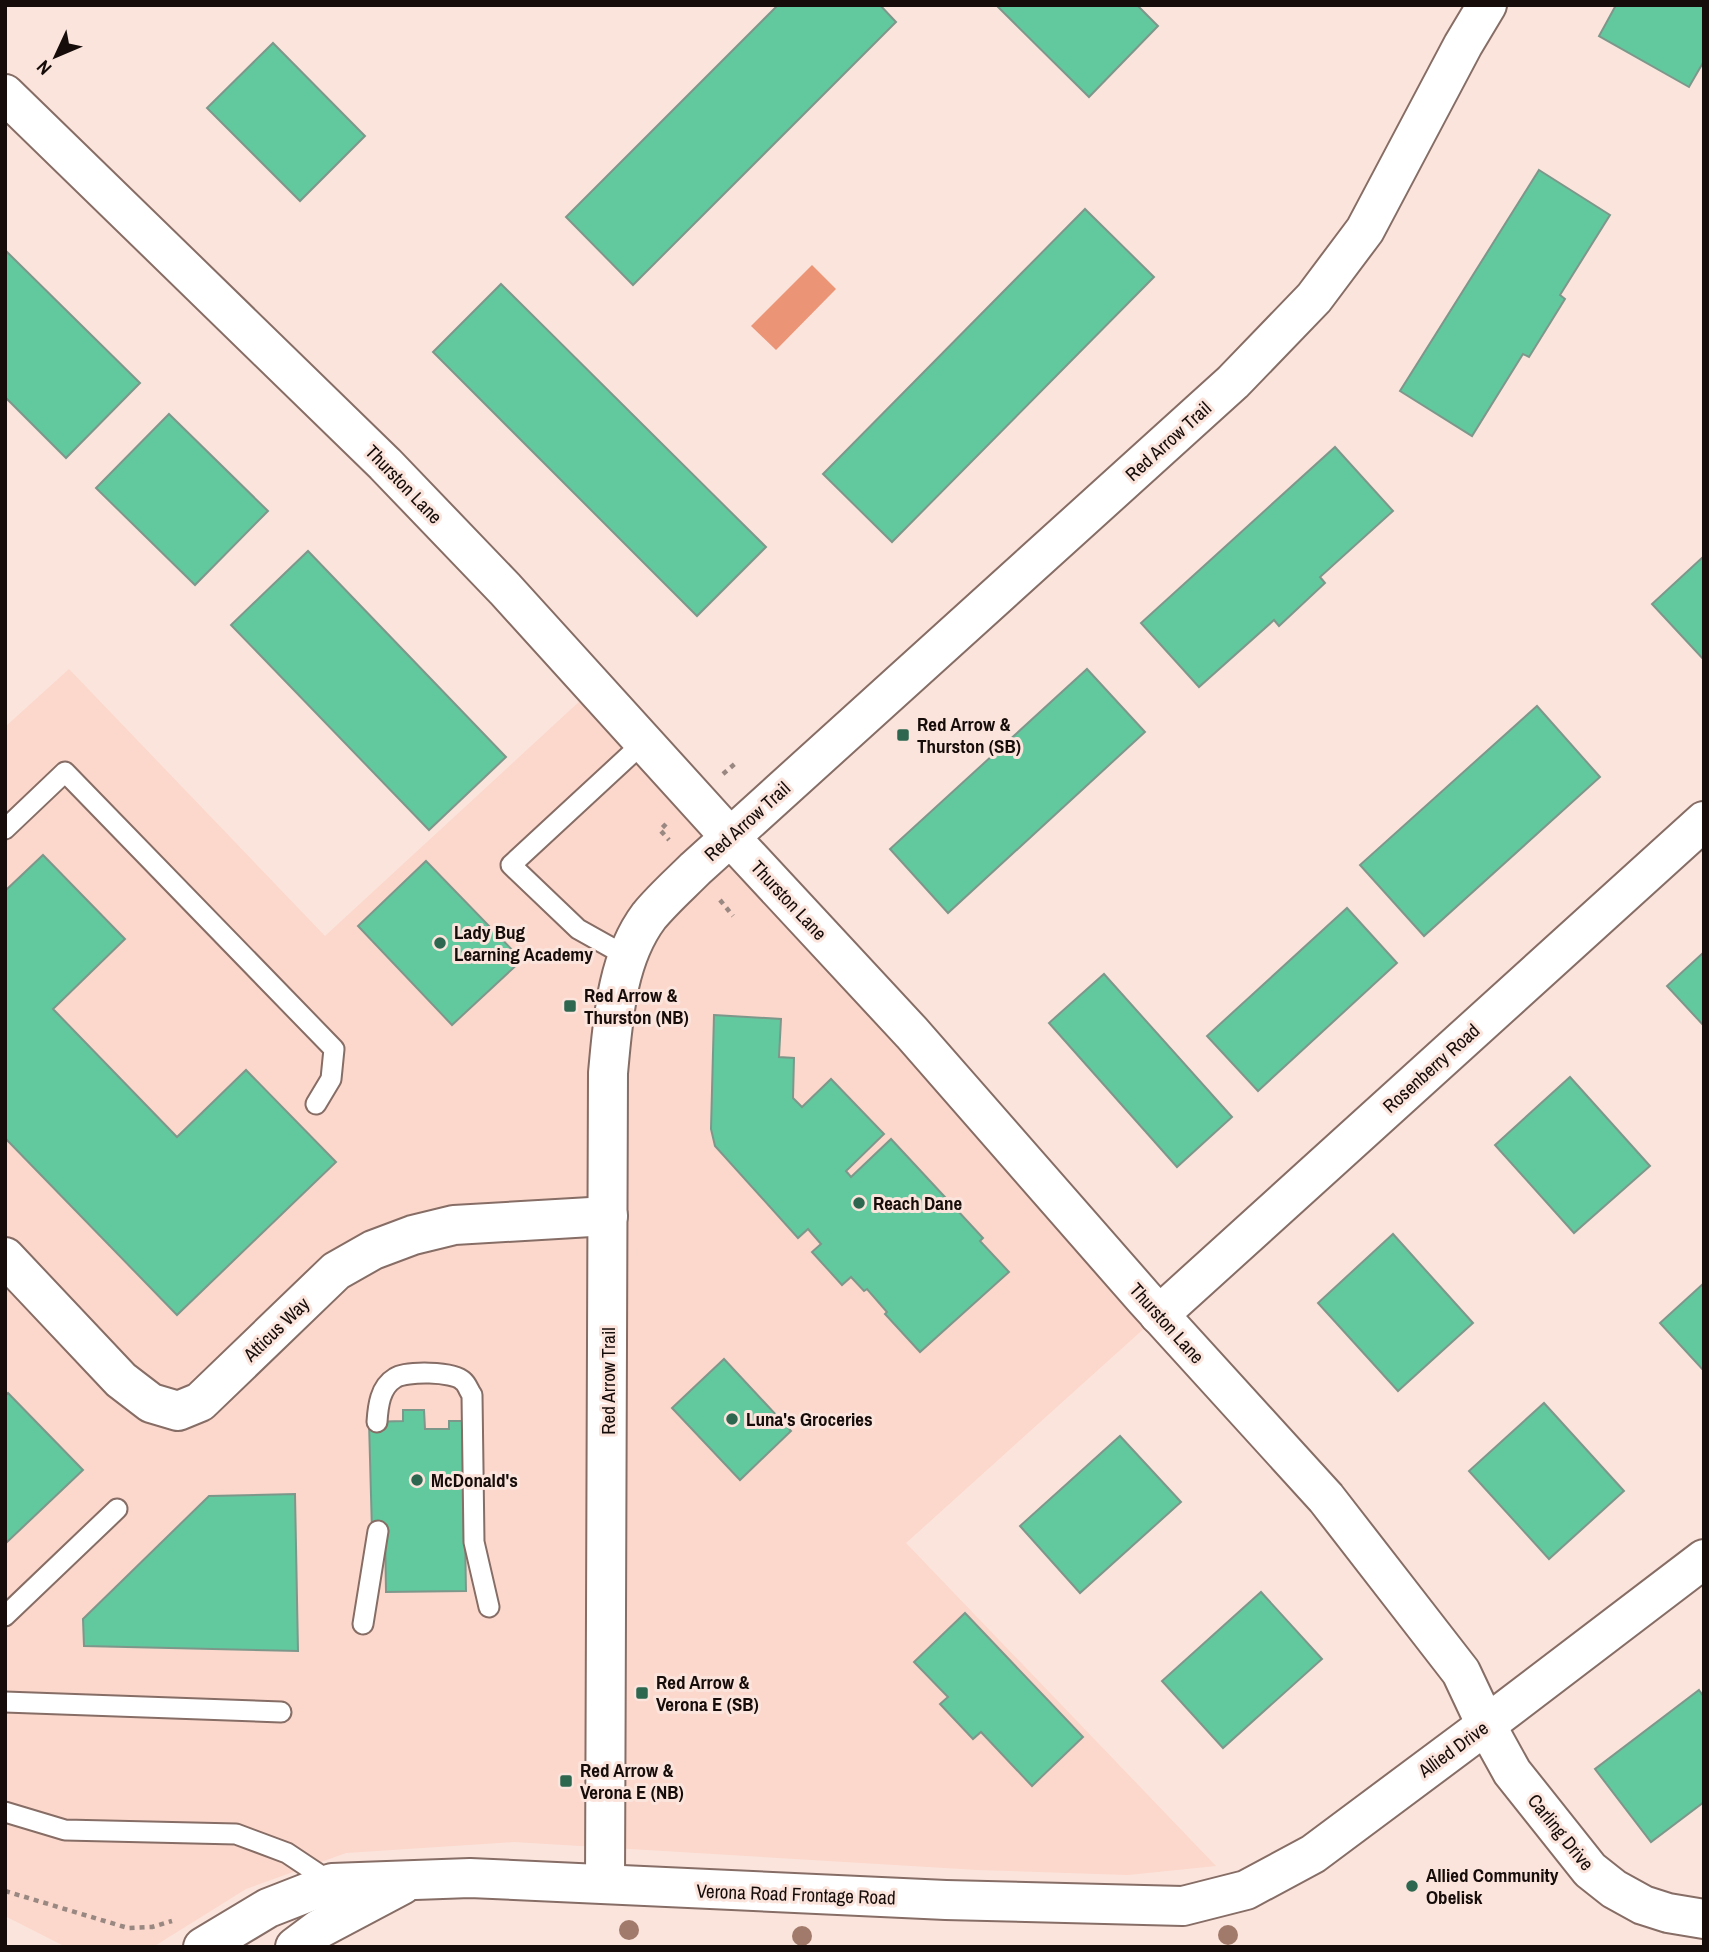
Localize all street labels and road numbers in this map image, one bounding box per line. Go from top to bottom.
street label: Red Arrow Trail [1119,395,1217,487]
street label: Thurston Lane [360,439,448,529]
street label: Red Arrow Trail [698,775,796,867]
street label: Thurston Lane [745,854,833,946]
street label: Rosenberry Road [1377,1017,1485,1119]
street label: Thurston Lane [1124,1277,1210,1369]
street label: Atticus Way [237,1291,315,1368]
street label: Red Arrow Trail [595,1327,621,1435]
street label: Allied Drive [1412,1715,1493,1784]
street label: Carling Drive [1522,1788,1600,1876]
street label: Verona Road Frontage Road [696,1878,896,1910]

